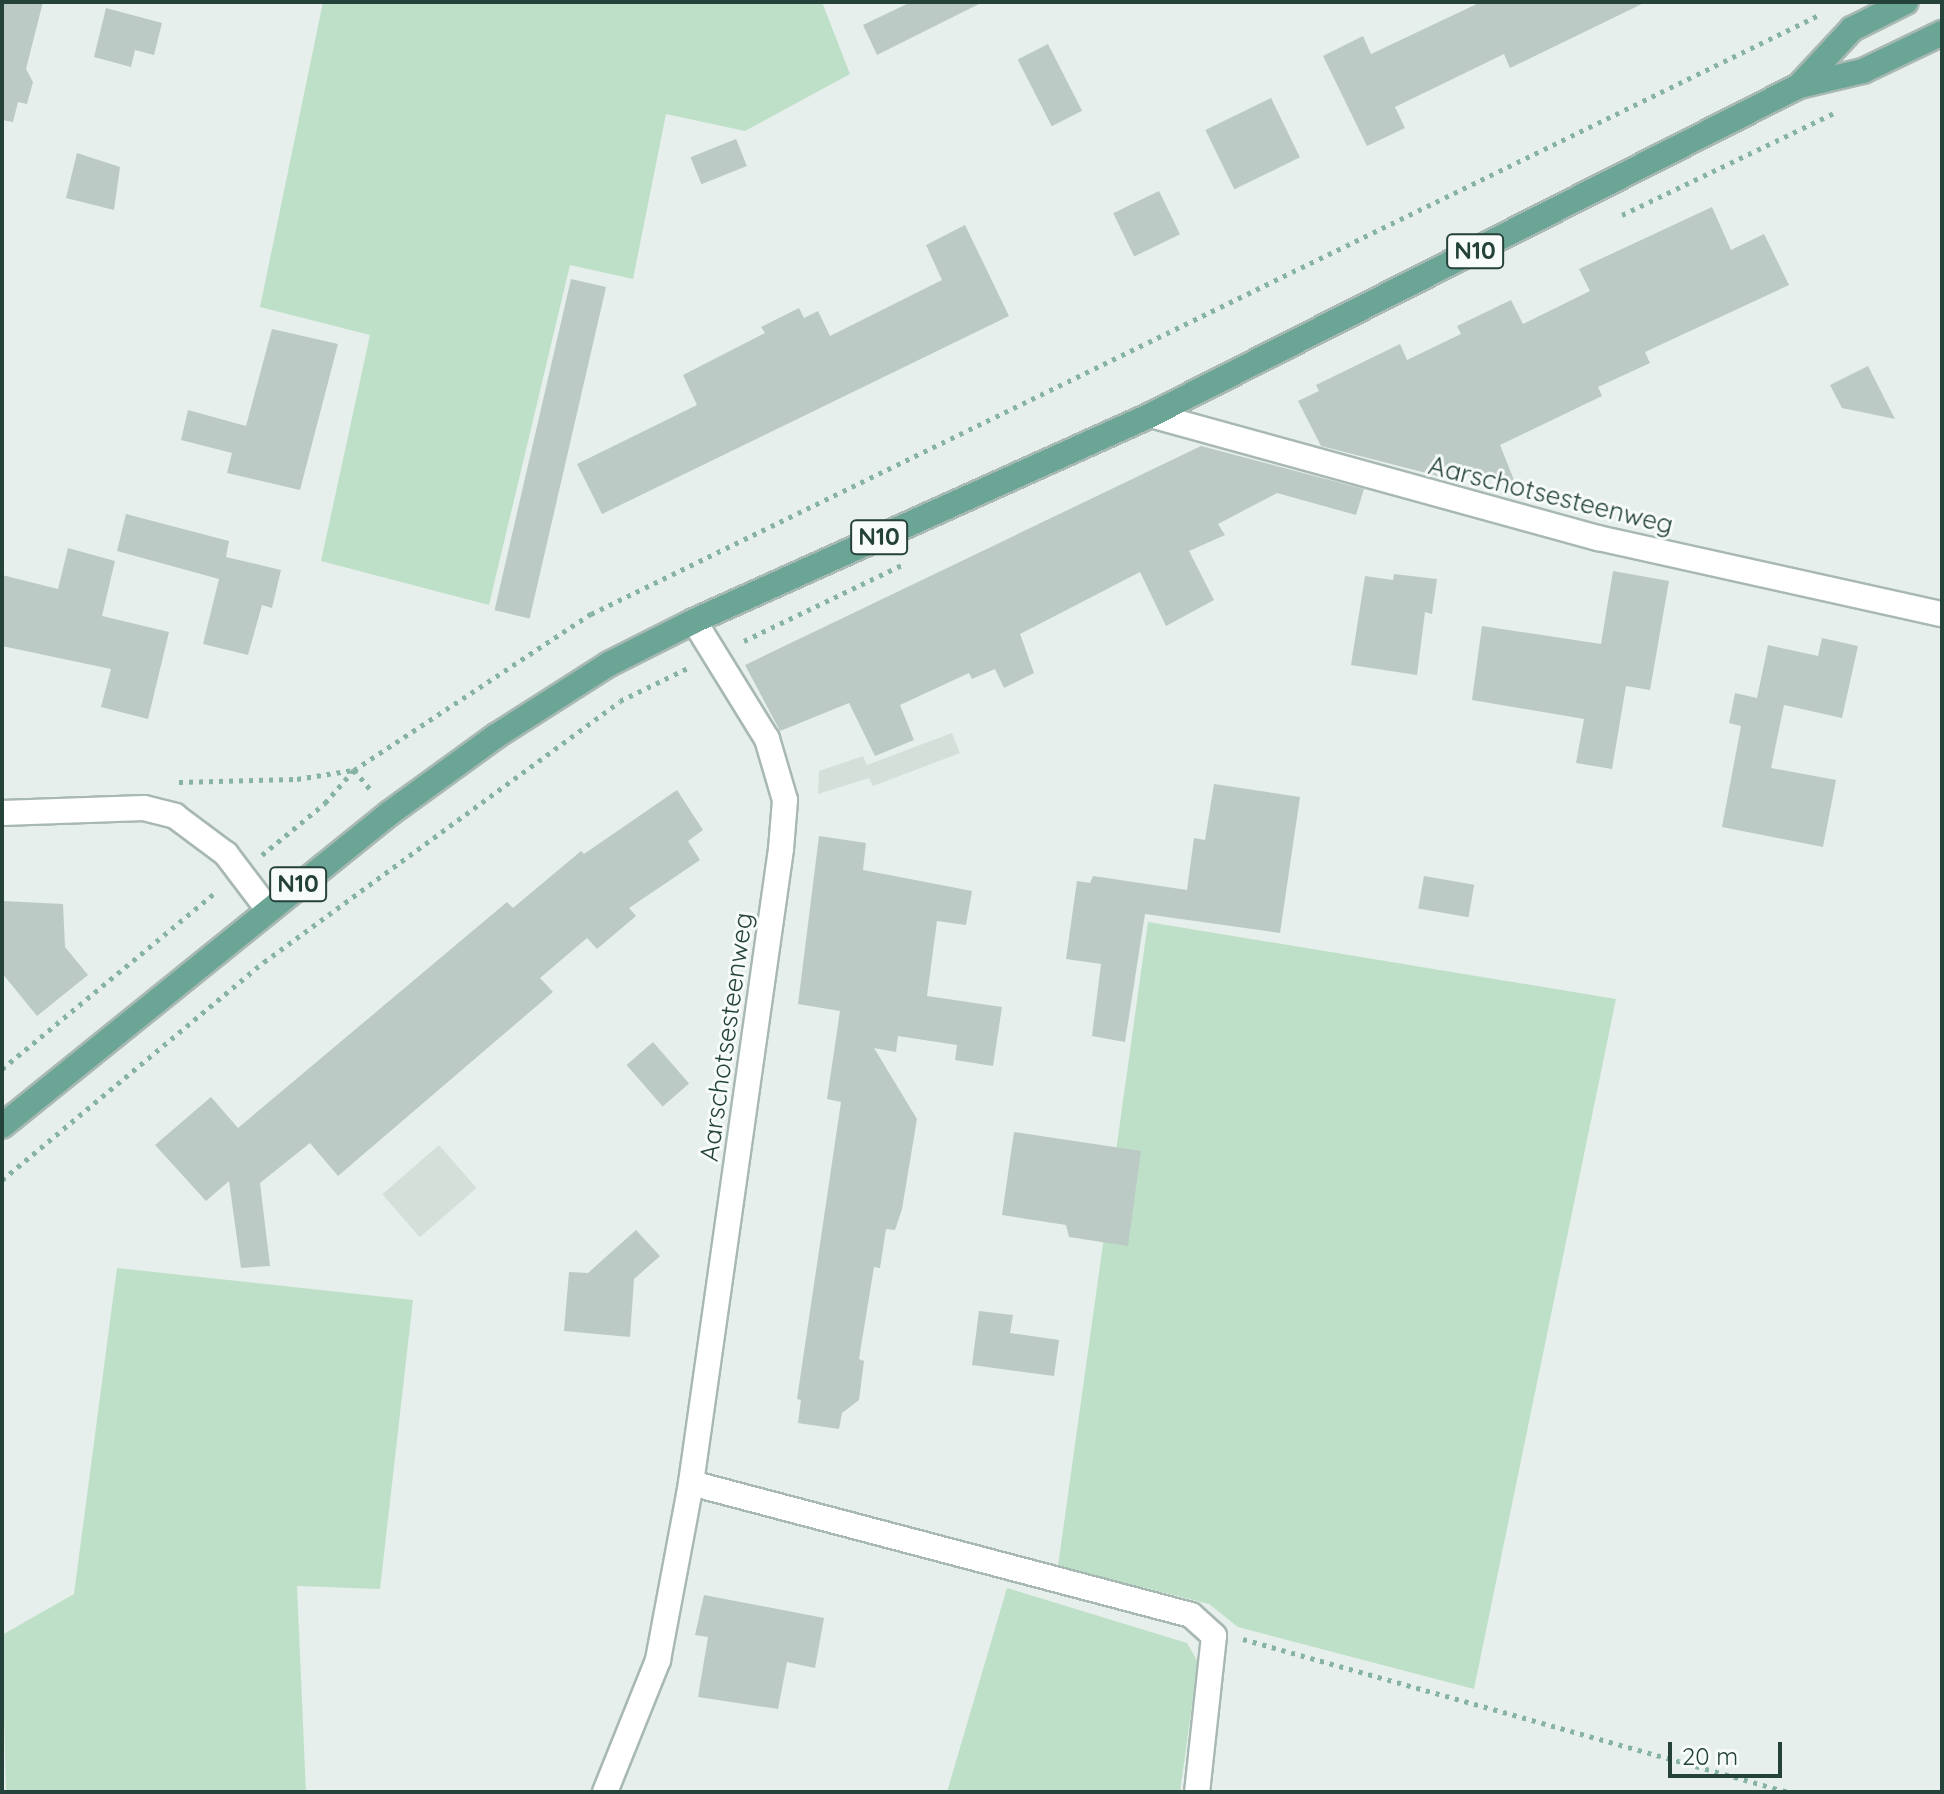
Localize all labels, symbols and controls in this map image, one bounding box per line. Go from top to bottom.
road number: N10 [1445,231,1505,271]
street label: Aarschotsesteenweg [1425,449,1677,541]
road number: N10 [849,517,909,557]
road number: N10 [268,864,328,904]
street label: Aarschotsesteenweg [693,911,759,1163]
scale bar [1672,1726,1786,1776]
text: 20 m [1682,1741,1738,1771]

